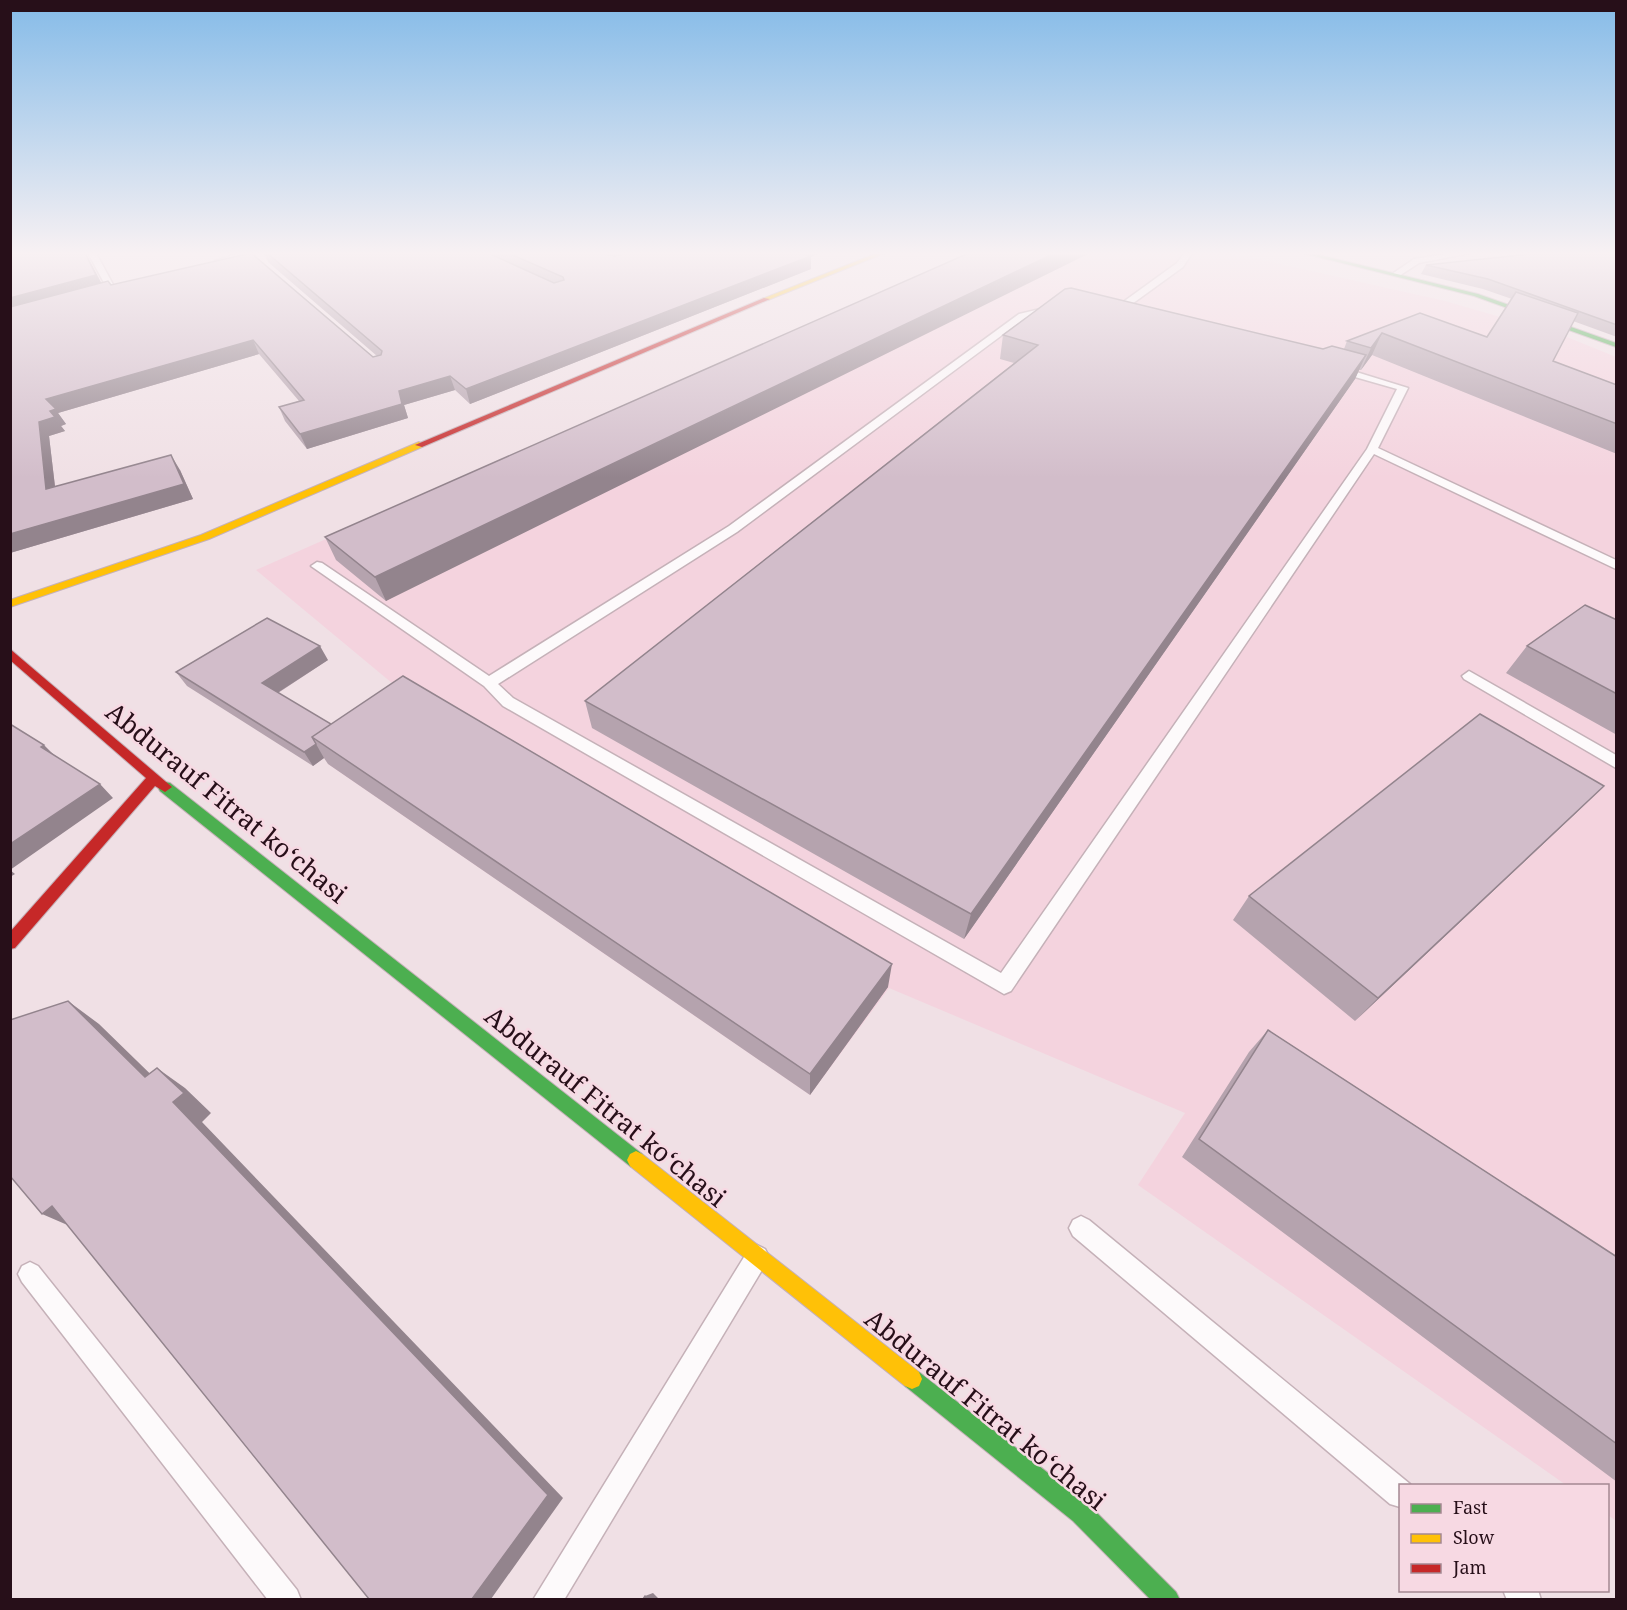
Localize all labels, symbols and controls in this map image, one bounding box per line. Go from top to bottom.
street label: Abdurauf Fitrat koʻchasi [99,693,355,911]
street label: Abdurauf Fitrat koʻchasi [478,997,734,1215]
street label: Abdurauf Fitrat koʻchasi [858,1300,1114,1518]
legend [1399,1484,1609,1592]
text: Fast [1453,1495,1488,1519]
text: Slow [1453,1525,1495,1549]
text: Jam [1452,1555,1487,1579]

